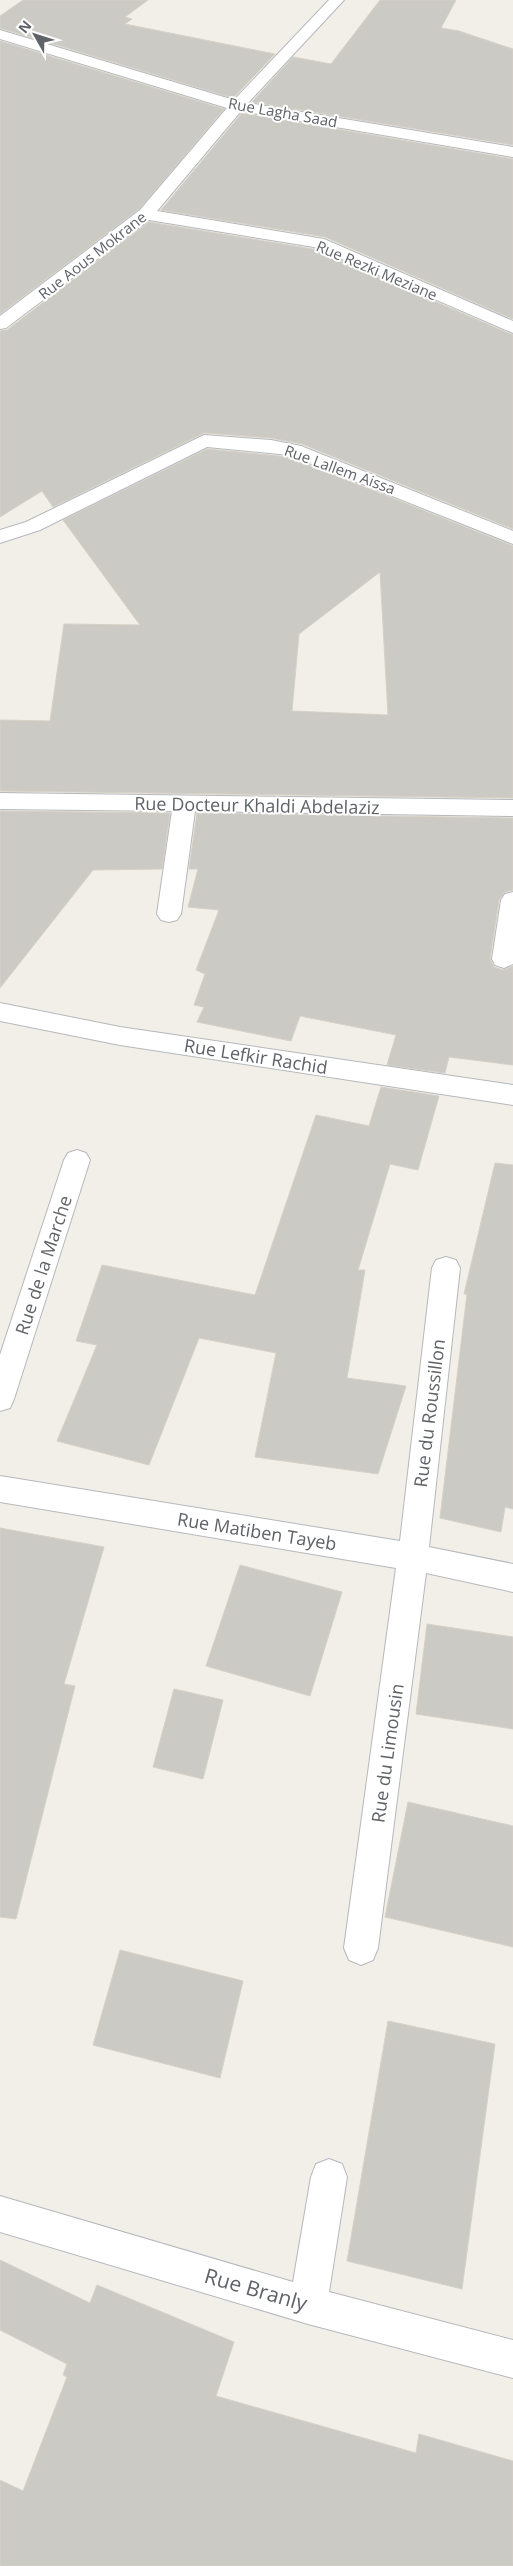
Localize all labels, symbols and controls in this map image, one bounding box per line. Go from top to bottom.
north arrow [10,10,60,60]
text: N [14,16,35,37]
street label: Rue Lagha Saad [227,93,339,131]
street label: Rue Aous Mokrane [34,206,150,304]
street label: Rue Rezki Meziane [313,235,441,305]
street label: Rue Lallem Aissa [282,440,398,498]
street label: Rue Docteur Khaldi Abdelaziz [134,791,380,819]
street label: Rue Lefkir Rachid [183,1033,329,1079]
street label: Rue de la Marche [9,1192,77,1338]
street label: Rue du Roussillon [408,1337,450,1489]
street label: Rue Matiben Tayeb [176,1507,338,1555]
street label: Rue du Limousin [365,1682,409,1824]
street label: Rue Branly [201,2261,311,2317]

